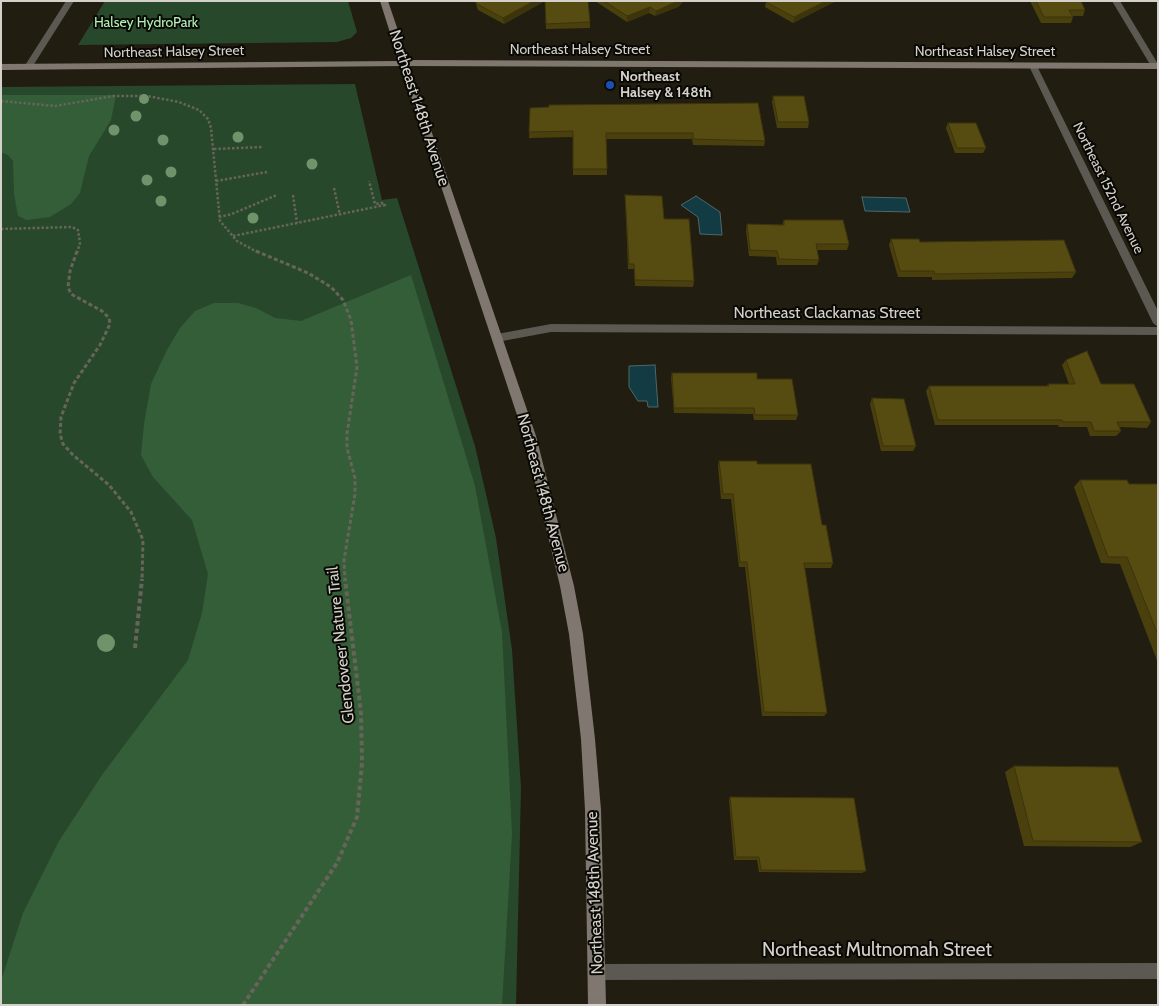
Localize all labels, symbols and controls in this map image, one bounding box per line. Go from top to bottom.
park label: Halsey HydroPark [94,15,198,31]
street label: Northeast 148th Avenue [385,28,453,188]
street label: Northeast Halsey Street [104,42,244,62]
street label: Northeast Halsey Street [510,42,650,58]
street label: Northeast Halsey Street [915,44,1055,60]
place label: Northeast Halsey & 148th [620,69,711,102]
marker: Northeast Halsey & 148th [604,79,616,91]
street label: Northeast 152nd Avenue [1069,119,1147,257]
street label: Northeast Clackamas Street [734,303,920,323]
street label: Northeast 148th Avenue [513,412,573,574]
street label: Glendoveer Nature Trail [323,566,359,724]
street label: Northeast 148th Avenue [583,811,607,975]
street label: Northeast Multnomah Street [762,939,992,961]

